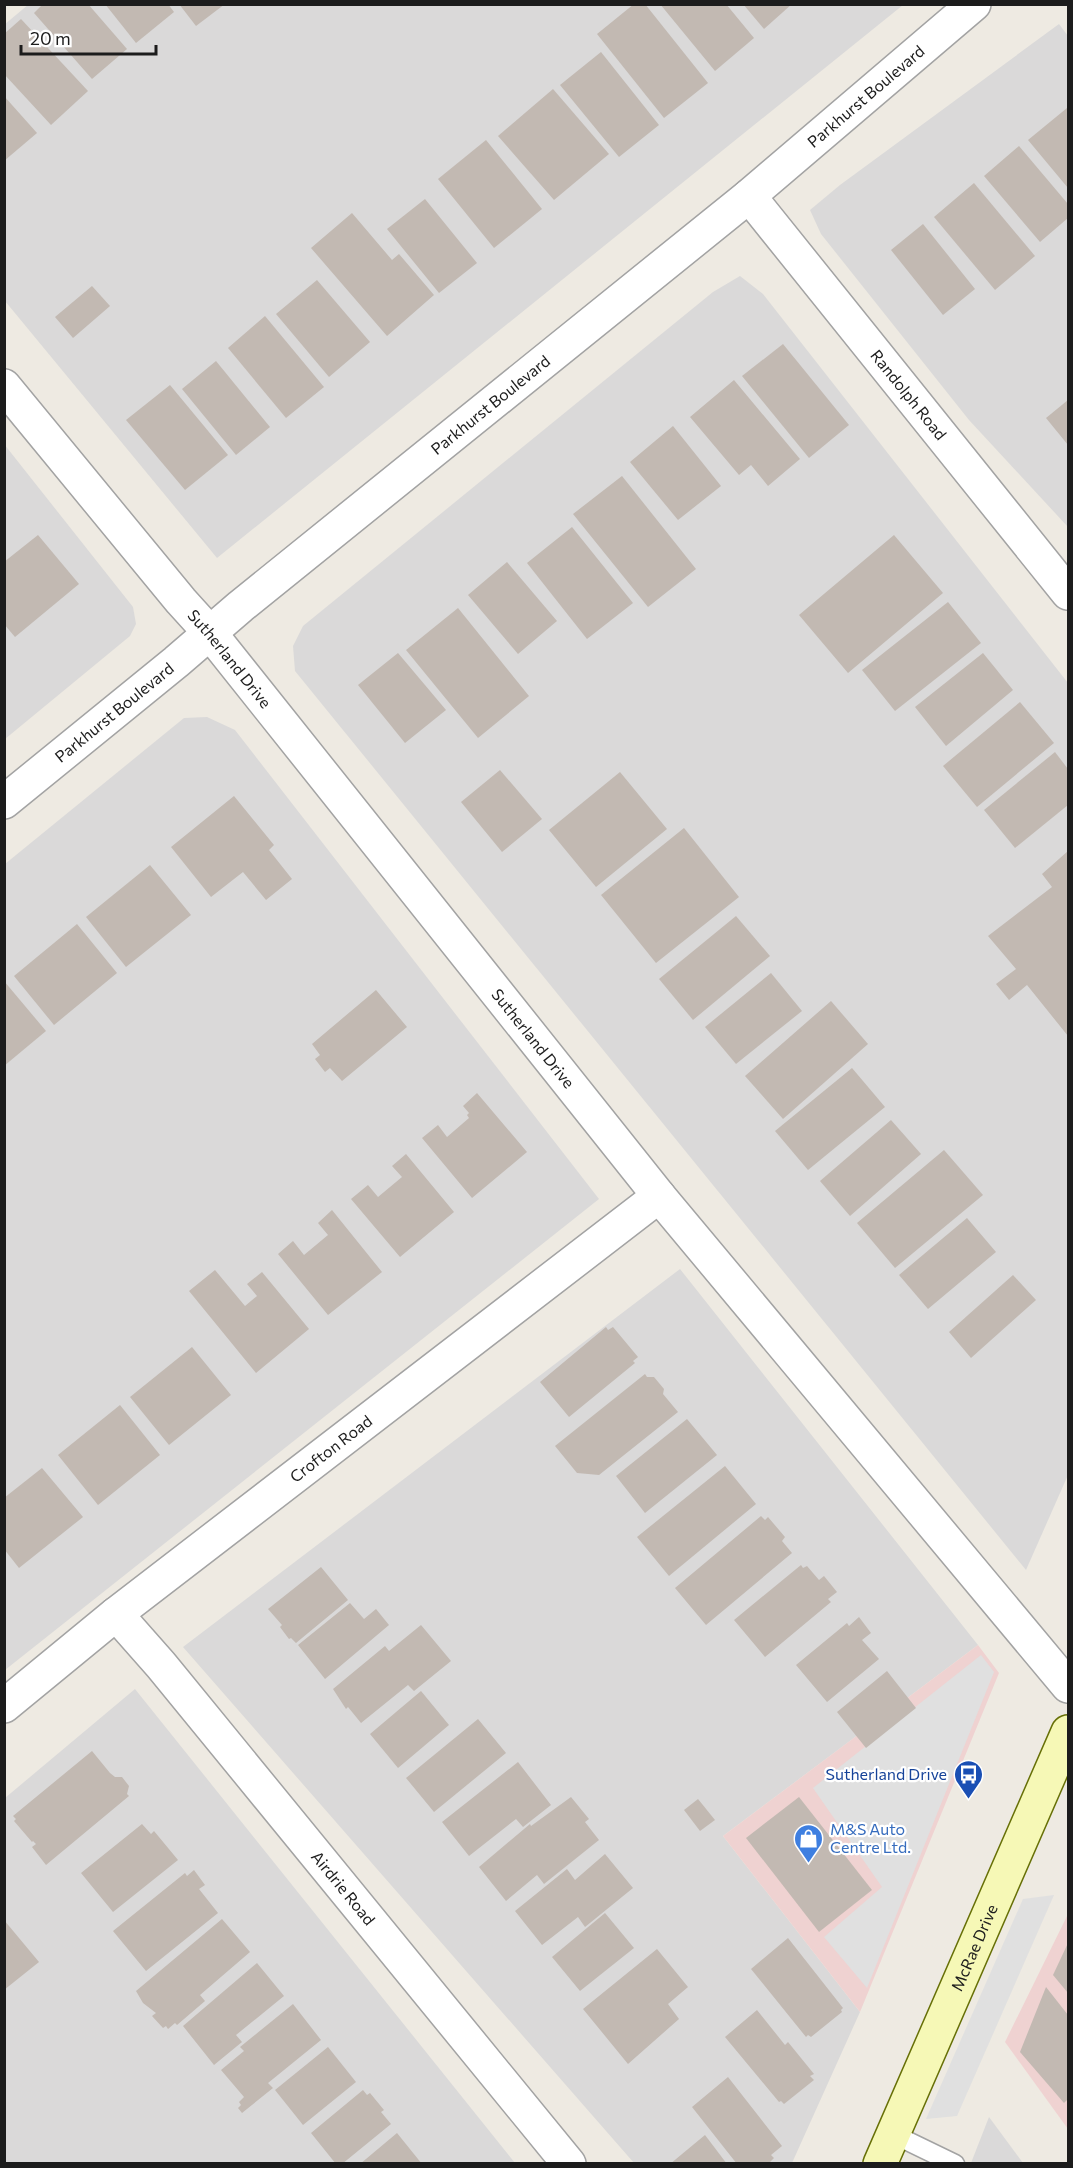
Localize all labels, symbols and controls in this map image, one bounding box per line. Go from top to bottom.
scale bar [21,18,156,56]
text: 20 m [30,27,71,49]
street label: Parkhurst Boulevard [803,41,928,151]
street label: Randolph Road [867,346,951,443]
street label: Parkhurst Boulevard [427,351,553,458]
street label: Sutherland Drive [184,605,276,711]
street label: Parkhurst Boulevard [51,658,177,766]
street label: Sutherland Drive [488,984,579,1091]
street label: Crofton Road [286,1411,375,1486]
bus stop icon: Sutherland Drive [952,1758,984,1800]
place label: Sutherland Drive [826,1764,947,1783]
place label: M&S Auto Centre Ltd. [830,1819,911,1856]
shop icon: M&S Auto Centre Ltd. [793,1822,825,1864]
street label: Airdrie Road [308,1847,380,1928]
street label: McRae Drive [947,1901,1001,1994]

